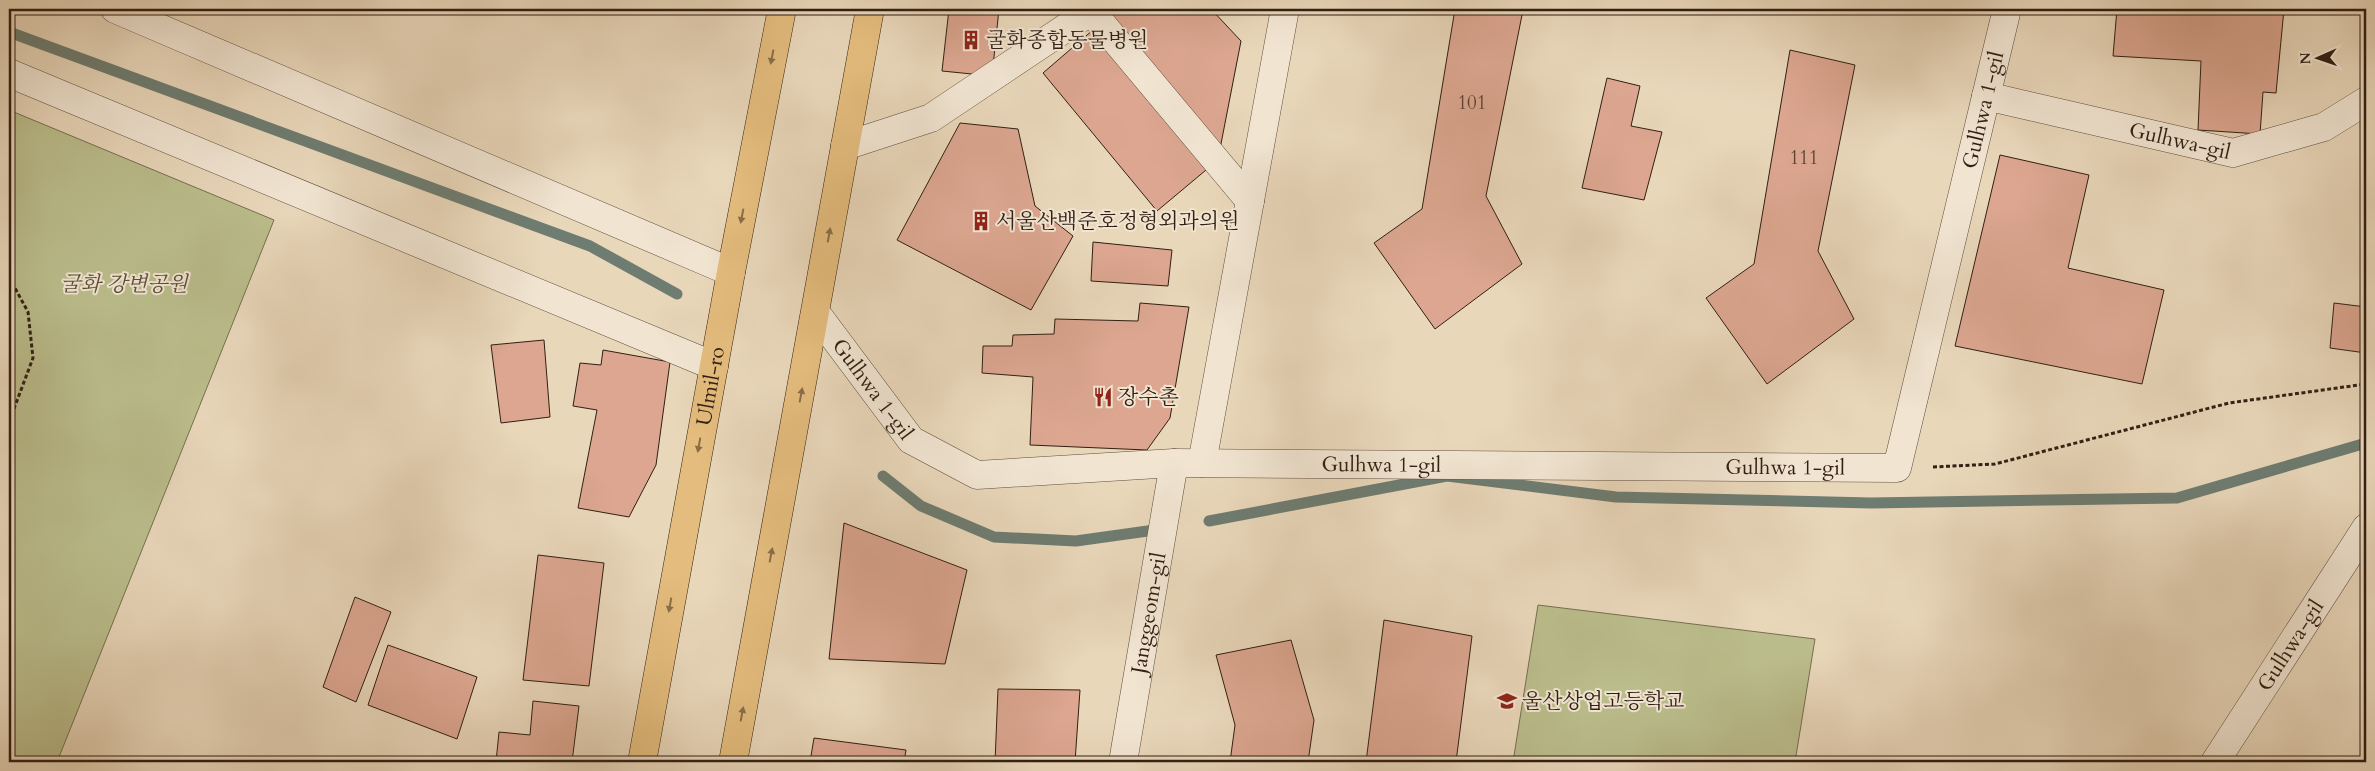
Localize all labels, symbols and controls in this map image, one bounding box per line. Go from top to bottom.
place label: 굴화종합동물병원 [986,26,1148,55]
building icon: 굴화종합동물병원 [960,29,982,51]
north arrow [2292,32,2342,82]
street label: Gulhwa 1-gil [1955,48,2011,171]
one-way arrow [768,49,776,65]
text: N [2296,52,2315,65]
house number: 101 [1457,90,1487,116]
street label: Gulhwa-gil [2126,115,2234,166]
house number: 111 [1789,145,1819,171]
place label: 서울산백준호정형외과의원 [996,207,1239,236]
one-way arrow [737,209,745,225]
building icon: 서울산백준호정형외과의원 [970,210,992,232]
one-way arrow [826,226,834,242]
park label: 굴화 강변공원 [60,270,190,299]
street label: Gulhwa 1-gil [825,332,920,446]
street label: Ulmil-ro [689,344,732,428]
place label: 장수촌 [1118,383,1179,412]
one-way arrow [797,386,805,402]
restaurant icon: 장수촌 [1092,386,1114,408]
one-way arrow [695,437,703,453]
street label: Gulhwa 1-gil [1321,450,1441,479]
street label: Gulhwa 1-gil [1725,452,1845,482]
one-way arrow [768,546,776,562]
street label: Janggeom-gil [1123,550,1173,679]
street label: Gulhwa-gil [2250,594,2331,696]
one-way arrow [666,597,674,613]
place label: 울산상업고등학교 [1522,687,1684,716]
school or university icon: 울산상업고등학교 [1496,690,1518,712]
one-way arrow [738,706,746,722]

